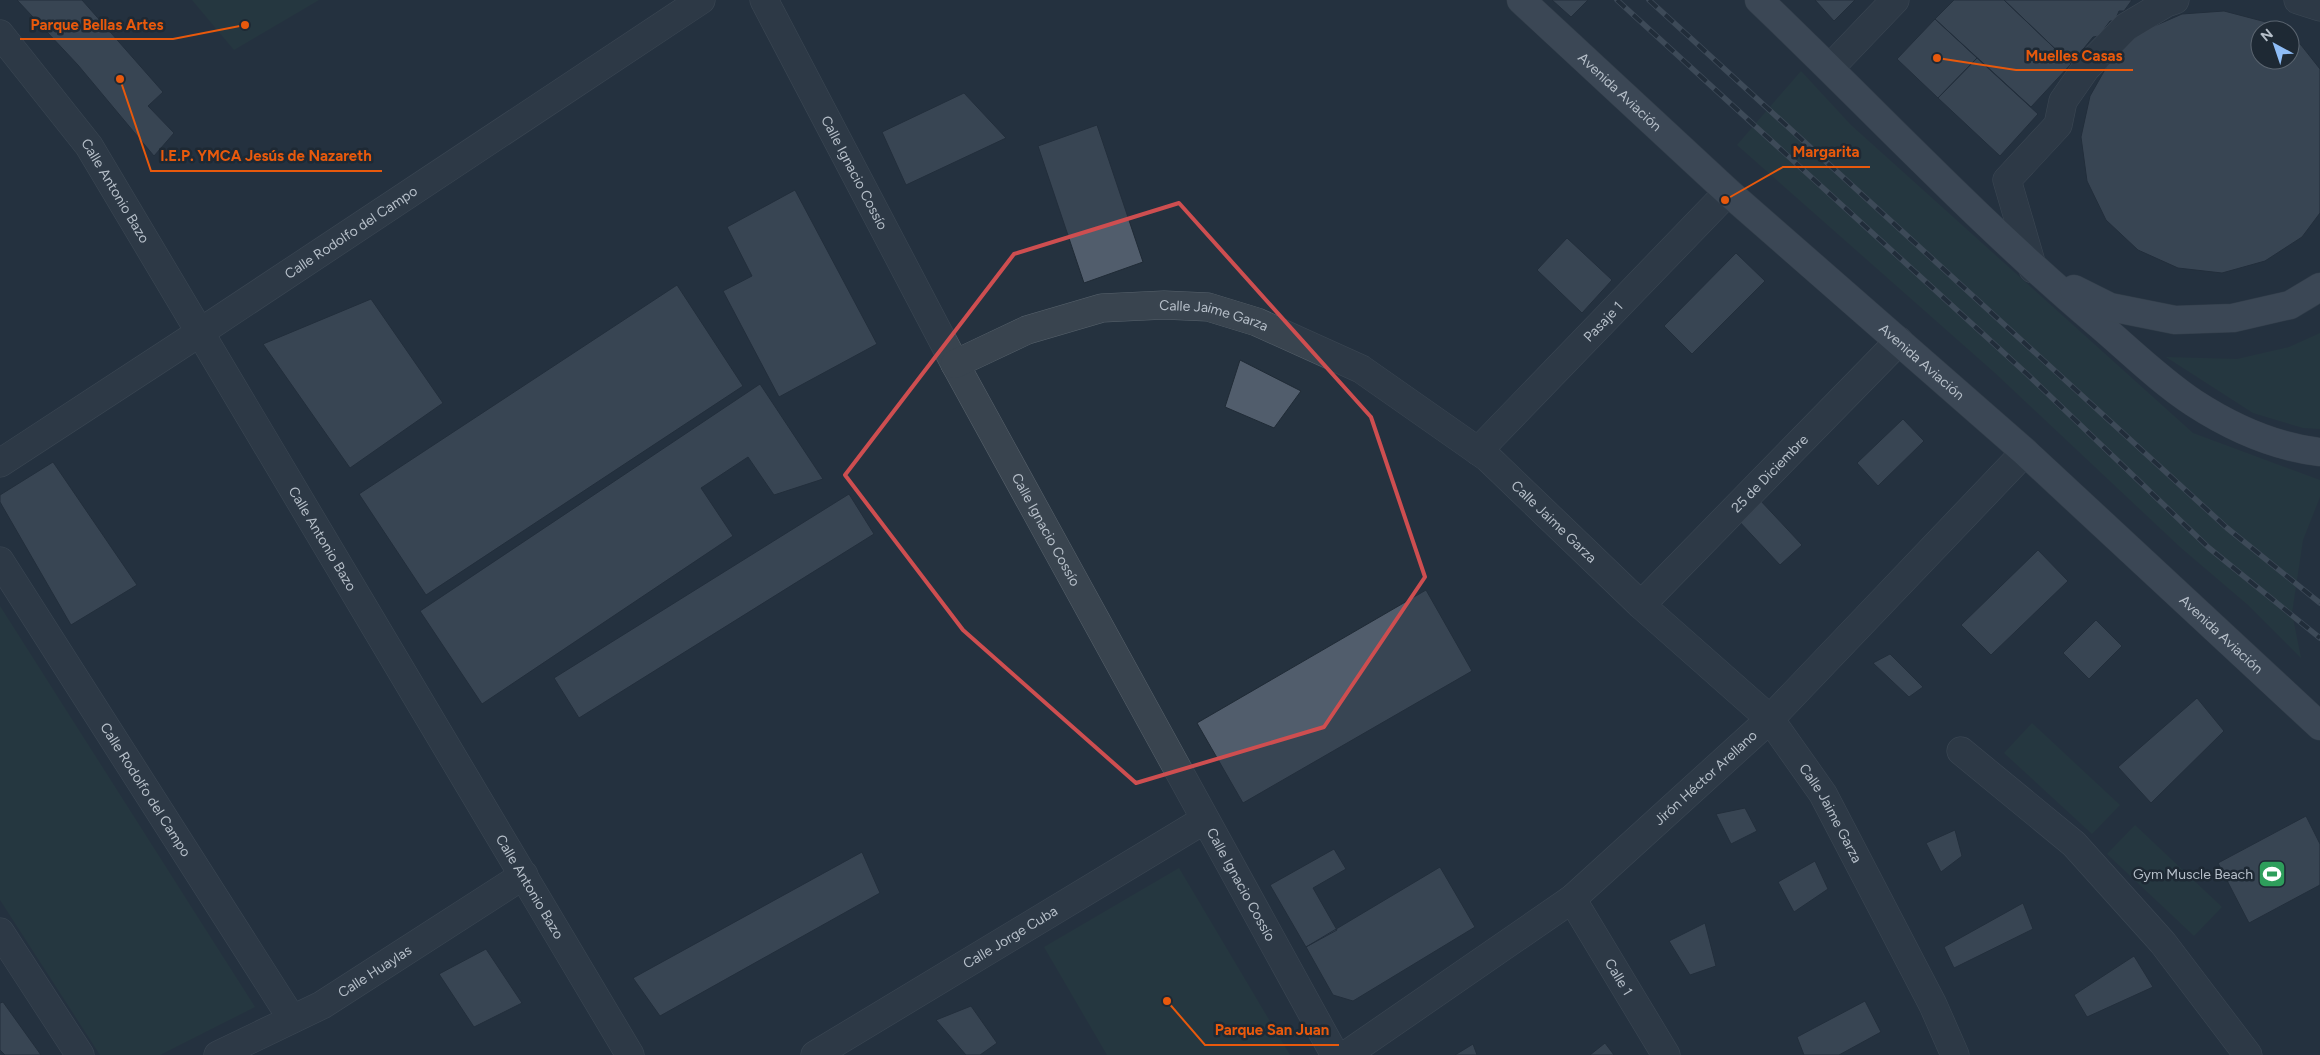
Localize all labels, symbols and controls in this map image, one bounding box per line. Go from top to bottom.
callout: Parque Bellas Artes [20,9,173,39]
text: Parque Bellas Artes [31,16,163,34]
north arrow [2250,20,2300,70]
text: N [2257,25,2277,45]
callout: Muelles Casas [2016,40,2133,70]
text: Muelles Casas [2026,47,2122,65]
street label: Avenida Aviación [1574,49,1665,135]
street label: Calle Ignacio Cossío [817,113,891,233]
street label: Calle Antonio Bazo [77,135,153,246]
callout: Margarita [1783,137,1870,167]
callout: I.E.P. YMCA Jesús de Nazareth [151,141,382,171]
text: Margarita [1792,143,1860,161]
text: I.E.P. YMCA Jesús de Nazareth [160,147,372,165]
street label: Calle Rodolfo del Campo [282,183,421,283]
street label: Calle Jaime Garza [1159,297,1271,335]
street label: Pasaje 1 [1580,298,1627,346]
street label: Avenida Aviación [1875,320,1968,404]
street label: 25 de Diciembre [1728,431,1812,516]
street label: Calle Ignacio Cossío [1008,470,1084,589]
street label: Calle Jaime Garza [1508,477,1600,567]
street label: Calle Antonio Bazo [285,484,360,594]
street label: Avenida Aviación [2176,592,2266,678]
street label: Calle Rodolfo del Campo [96,720,194,860]
street label: Jirón Héctor Arellano [1651,727,1761,829]
street label: Calle Jaime Garza [1795,760,1865,866]
street label: Calle Ignacio Cossío [1203,825,1279,944]
street label: Calle Antonio Bazo [492,832,567,942]
sports icon: Gym Muscle Beach [2257,859,2287,889]
place label: Gym Muscle Beach [2133,866,2253,883]
street label: Calle Jorge Cuba [960,903,1061,973]
street label: Calle Huaylas [335,942,415,1001]
street label: Calle 1 [1601,956,1636,999]
callout: Parque San Juan [1205,1015,1339,1045]
text: Parque San Juan [1215,1021,1329,1039]

